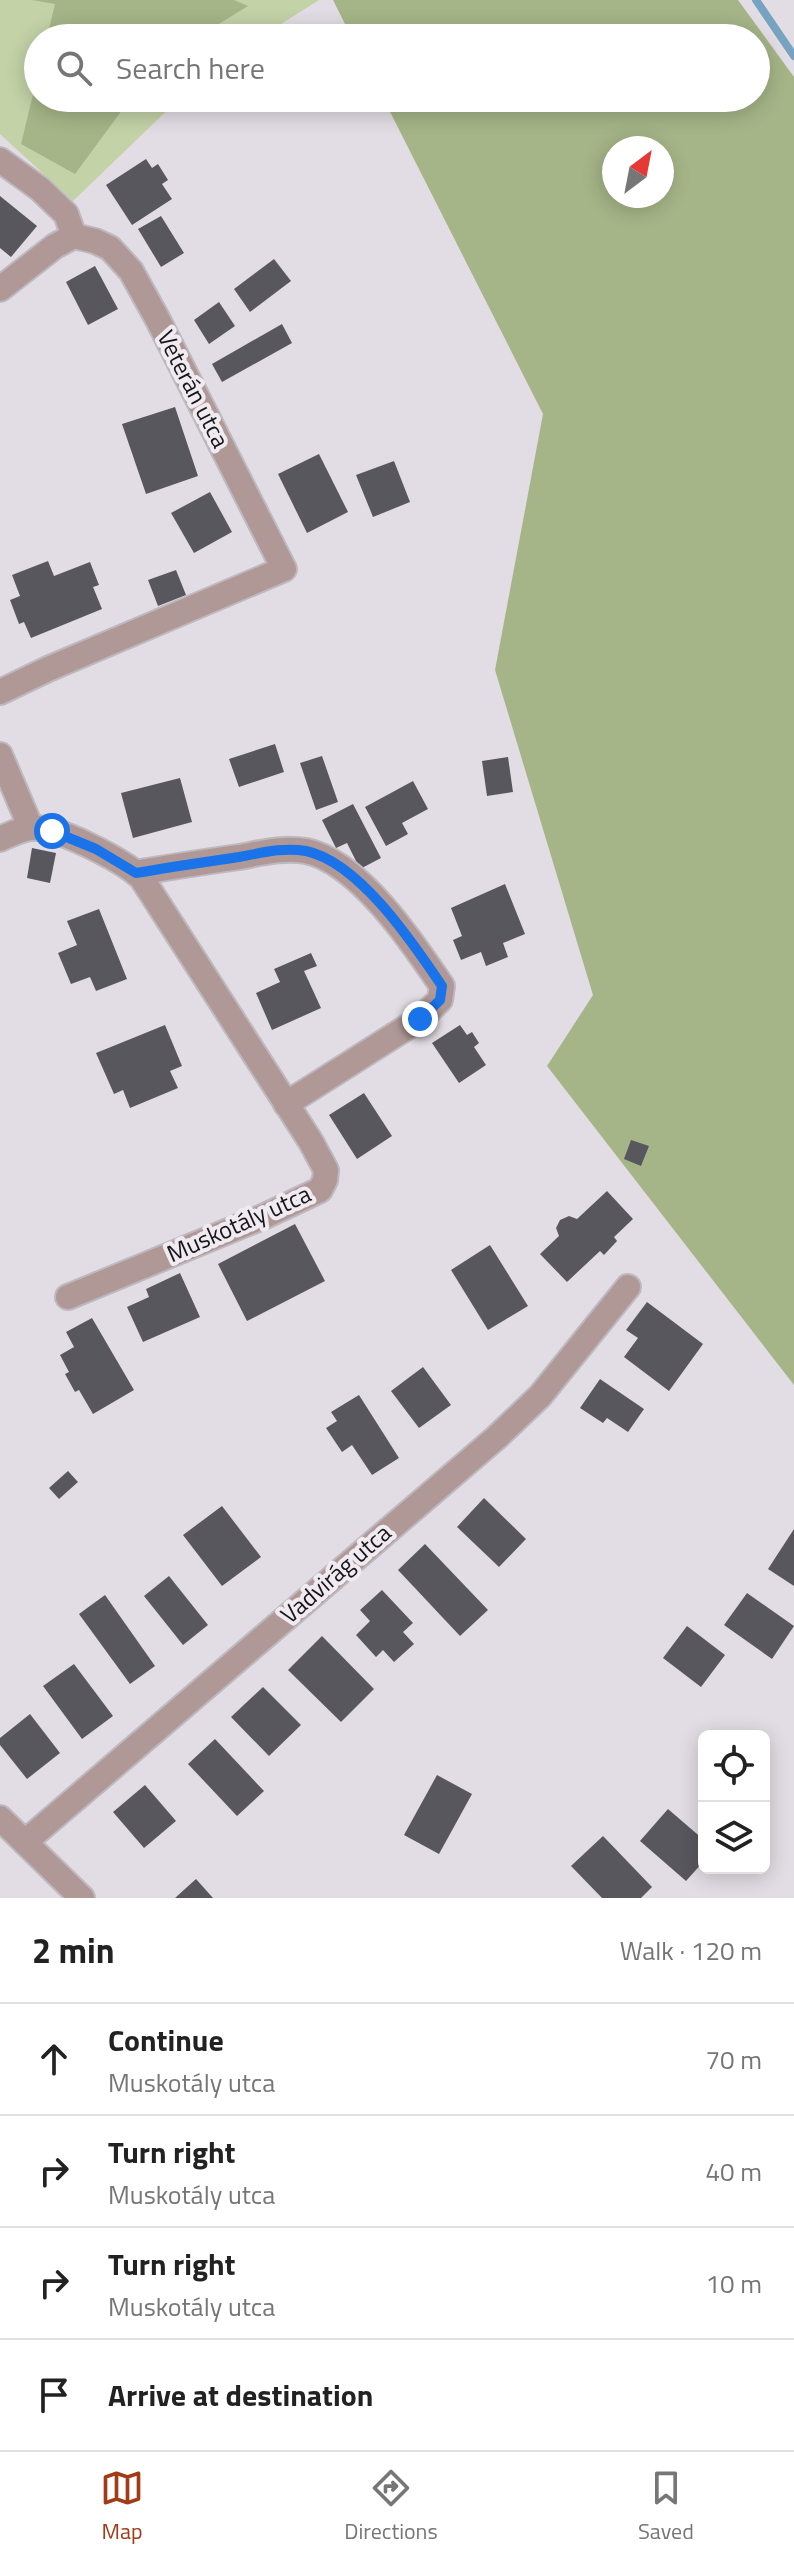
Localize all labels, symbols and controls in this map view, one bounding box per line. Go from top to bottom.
search box [24,24,770,112]
text: Search here [116,45,265,91]
icon: search [52,46,96,90]
north arrow [602,136,674,208]
street label: Veterán utca [149,323,239,454]
route start [34,813,70,849]
route end [402,1001,438,1037]
street label: Muskotály utca [161,1175,316,1271]
street label: Vadvirág utca [272,1515,399,1632]
map controls [698,1730,770,1874]
button: locate [698,1730,770,1802]
button: layers [698,1802,770,1874]
text: 2 min [32,1924,115,1976]
text: Walk · 120 m [620,1931,762,1970]
text: Continue [108,2017,224,2063]
icon: ahead [32,2037,76,2081]
text: 70 m [705,2040,762,2079]
text: Muskotály utca [108,2063,275,2102]
text: Turn right [108,2129,236,2175]
icon: right [32,2149,76,2193]
text: 40 m [705,2152,762,2191]
text: Muskotály utca [108,2175,275,2214]
text: Turn right [108,2241,236,2287]
icon: right [32,2261,76,2305]
text: 10 m [705,2264,762,2303]
text: Muskotály utca [108,2287,275,2326]
text: Arrive at destination [108,2372,373,2418]
icon: arrive [32,2373,76,2417]
tab: Map [100,2466,144,2548]
tab: Directions [344,2466,438,2548]
tab: Saved [638,2466,694,2548]

